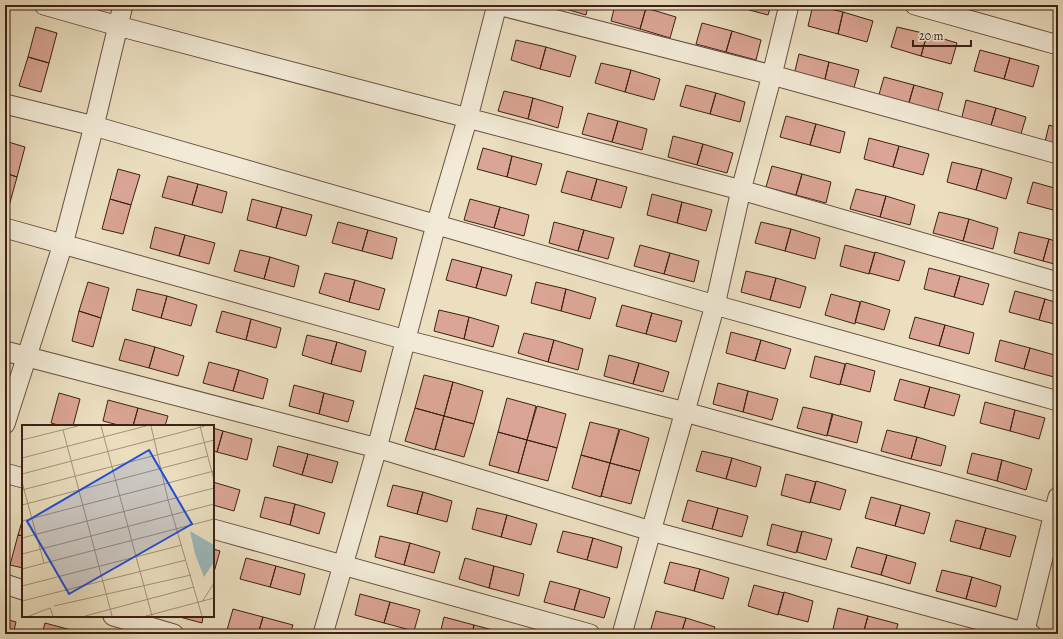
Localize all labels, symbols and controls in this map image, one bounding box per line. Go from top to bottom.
scale bar [913,22,971,48]
text: 20 m [919,28,943,44]
inset map [22,425,214,617]

